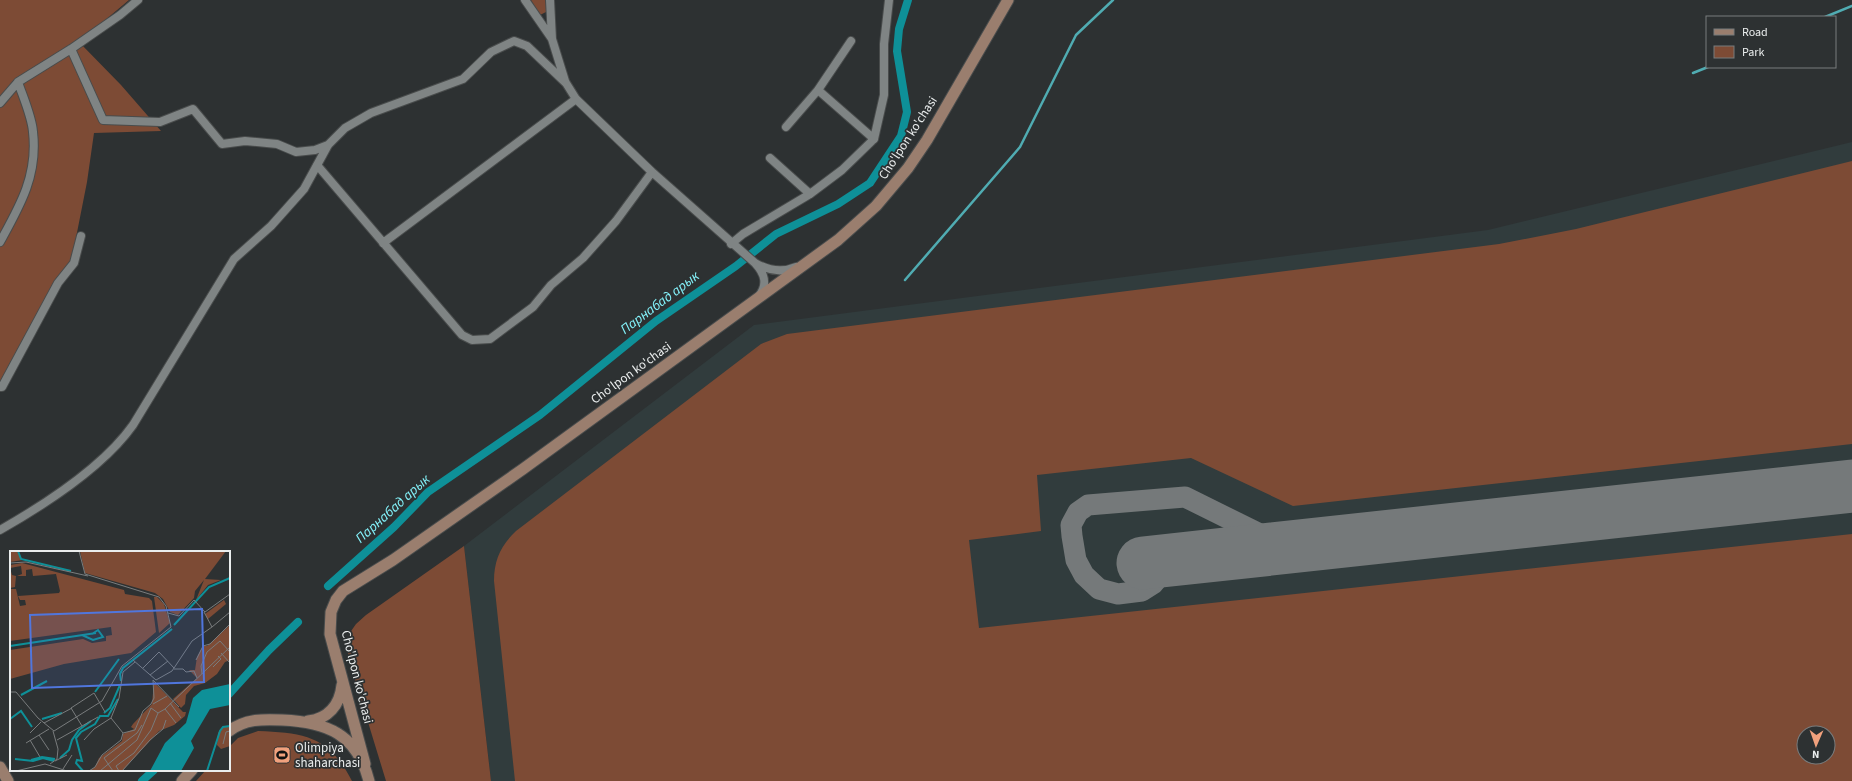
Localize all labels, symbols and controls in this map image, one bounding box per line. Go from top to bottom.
legend [1706,16,1836,68]
text: Road [1742,24,1768,41]
text: Park [1742,44,1764,61]
street label: Cho'lpon ko'chasi [874,93,942,183]
water label: Парнабад арык [616,266,704,339]
street label: Cho'lpon ko'chasi [587,338,675,408]
water label: Парнабад арык [351,470,435,548]
inset map [10,551,230,771]
street label: Cho'lpon ko'chasi [337,628,377,726]
north arrow [1796,725,1836,765]
place label: Olimpiya shaharchasi [295,739,360,772]
sports icon: Olimpiya shaharchasi [272,745,292,765]
text: N [1812,747,1820,762]

